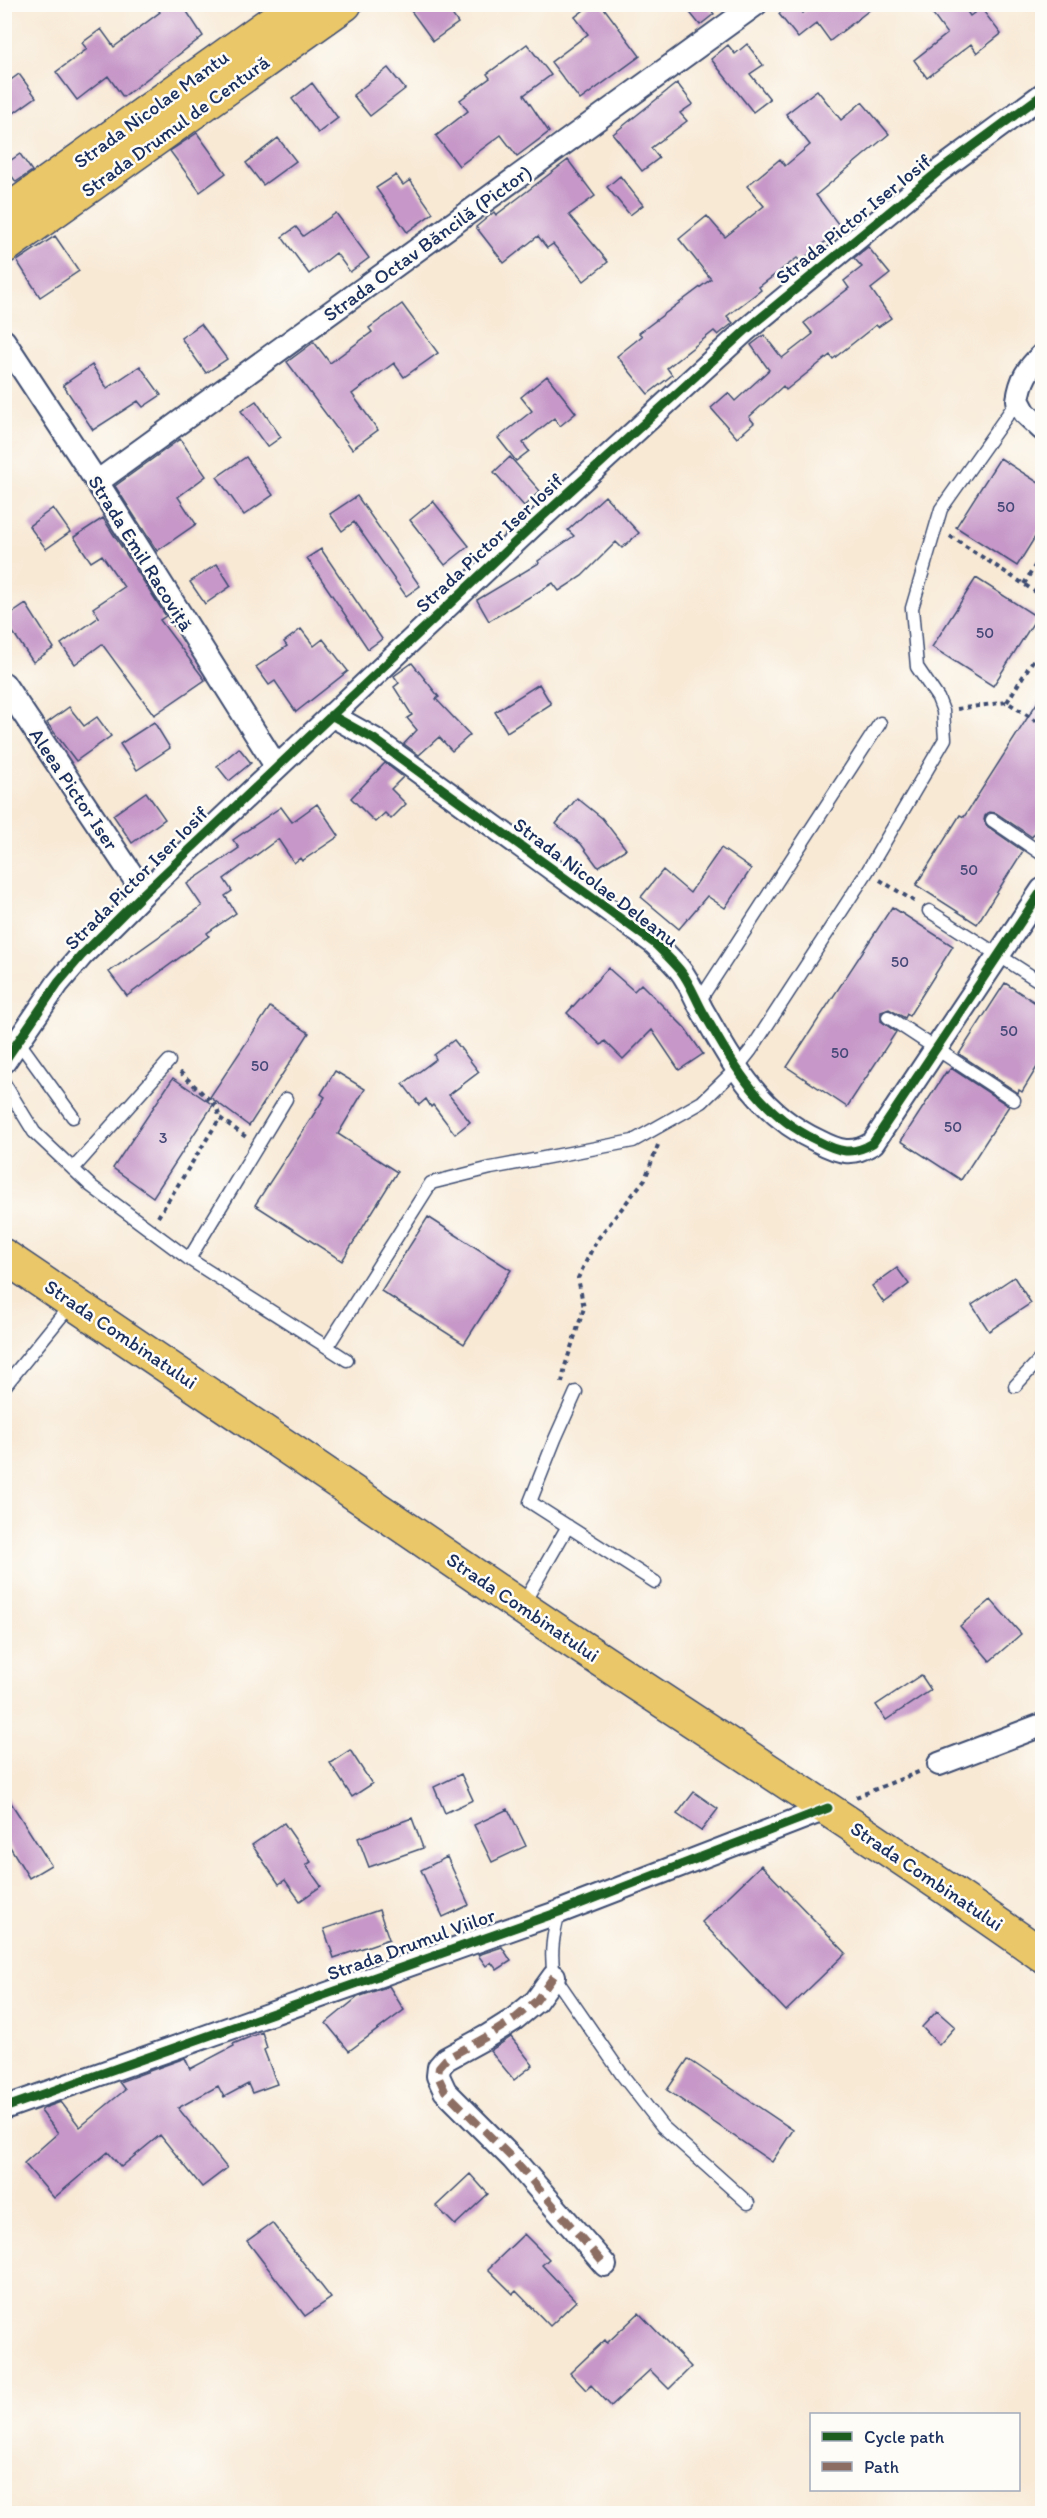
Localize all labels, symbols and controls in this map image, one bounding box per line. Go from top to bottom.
street label: Strada Nicolae Mantu [69,45,233,173]
street label: Strada Drumul de Centură [76,49,274,202]
street label: Strada Pictor Iser Iosif [770,149,936,289]
street label: Strada Octav Băncilă (Pictor) [318,159,536,327]
street label: Strada Pictor Iser Iosif [410,468,568,618]
street label: Strada Emil Racoviță [83,471,199,636]
house number: 50 [997,497,1015,516]
house number: 50 [976,623,994,642]
street label: Aleea Pictor Iser [24,723,124,855]
street label: Strada Pictor Iser Iosif [59,801,213,955]
street label: Strada Nicolae Deleanu [509,812,683,952]
house number: 50 [960,860,978,879]
house number: 50 [891,952,909,971]
house number: 50 [1000,1021,1018,1040]
house number: 50 [831,1043,849,1062]
house number: 50 [251,1056,269,1075]
house number: 50 [944,1117,962,1136]
house number: 3 [159,1128,168,1147]
street label: Strada Combinatului [40,1274,202,1394]
street label: Strada Combinatului [442,1547,604,1667]
street label: Strada Combinatului [846,1816,1008,1936]
street label: Strada Drumul Viilor [324,1902,499,1986]
legend [810,2413,1020,2491]
text: Cycle path [864,2426,945,2448]
text: Path [864,2456,899,2478]

